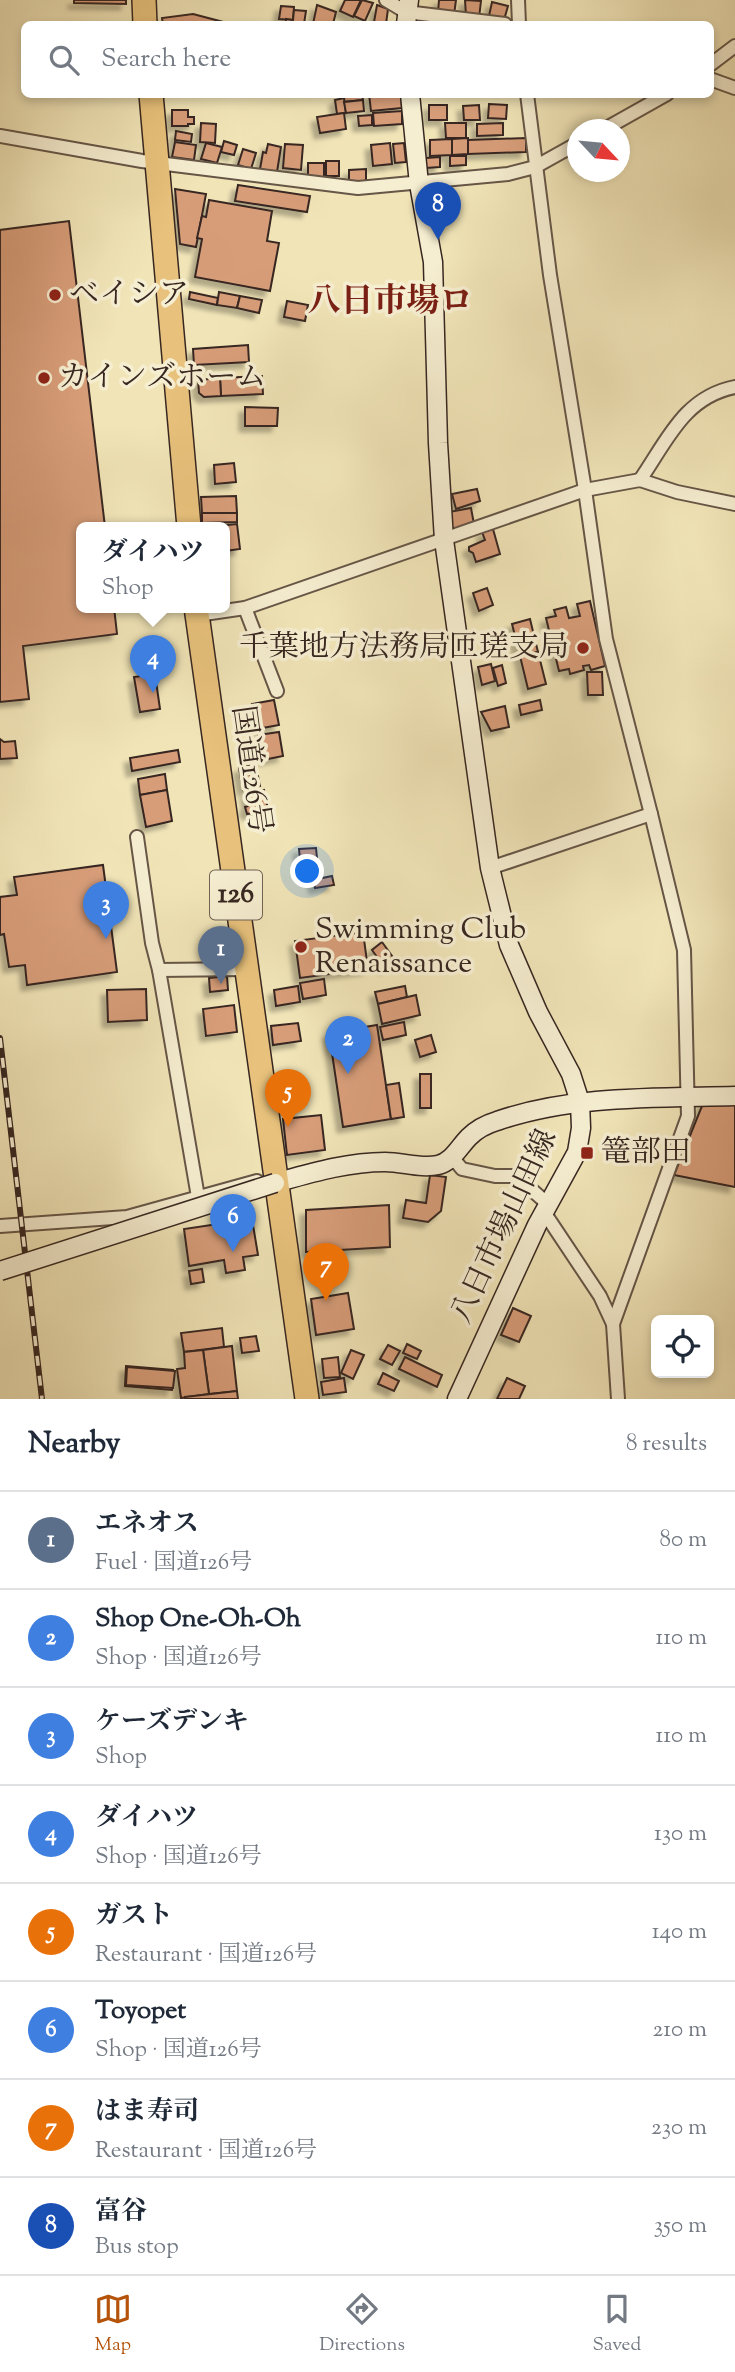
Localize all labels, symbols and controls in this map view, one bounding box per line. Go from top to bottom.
search box [21,21,714,98]
icon: search [45,41,83,79]
text: Search here [101,41,231,78]
north arrow [567,119,630,182]
pin: 8 [415,182,461,240]
place label: ベイシア [69,274,189,317]
district label: 八日市場ロ [308,279,473,327]
marker: ベイシア [47,287,63,303]
place label: カインズホーム [58,357,266,400]
marker: カインズホーム [36,370,52,386]
popup [76,522,230,613]
text: ダイハツ [102,535,204,572]
text: Shop [102,572,154,605]
place label: 千葉地方法務局匝瑳支局 [239,627,569,670]
pin: 4 [130,635,176,693]
marker: 千葉地方法務局匝瑳支局 [575,640,591,656]
street label: 国道126号 [220,703,280,837]
your location [290,854,324,888]
road number: 126 [210,870,262,920]
pin: 3 [83,881,129,939]
place label: Swimming Club Renaissance [315,909,526,986]
pin: 1 [198,926,244,984]
marker: Swimming Club Renaissance [293,939,309,955]
pin: 2 [325,1016,371,1074]
pin: 5 [265,1069,311,1127]
street label: 八日市場山田線 [441,1123,569,1331]
place label: 篭部田 [601,1132,691,1175]
marker: 篭部田 [579,1145,595,1161]
pin: 6 [210,1194,256,1252]
pin: 7 [303,1243,349,1301]
map controls [651,1315,714,1378]
button: locate [651,1315,714,1378]
text: Nearby [28,1423,120,1466]
text: 8 results [626,1428,707,1461]
text: エネオス [95,1506,199,1543]
text: 1 [47,1524,55,1557]
text: 80 m [659,1524,707,1557]
text: Fuel · 国道126号 [95,1547,252,1580]
text: Shop One-Oh-Oh [95,1601,301,1638]
text: 2 [46,1622,56,1655]
text: 110 m [656,1622,707,1655]
text: Shop · 国道126号 [95,1642,262,1675]
text: ケーズデンキ [95,1704,249,1741]
text: 3 [46,1720,56,1753]
text: 110 m [656,1720,707,1753]
text: Shop [95,1741,147,1774]
text: ダイハツ [95,1800,198,1837]
text: 4 [45,1818,57,1851]
text: 130 m [654,1818,707,1851]
text: Shop · 国道126号 [95,1841,262,1874]
text: ガスト [95,1898,173,1935]
text: 5 [47,1916,55,1949]
text: 140 m [652,1916,707,1949]
text: Restaurant · 国道126号 [95,1939,317,1972]
text: Toyopet [95,1993,186,2030]
text: 6 [45,2014,57,2047]
text: 210 m [653,2014,707,2047]
text: Shop · 国道126号 [95,2034,262,2067]
text: はま寿司 [95,2094,199,2131]
text: 7 [45,2112,57,2145]
text: 230 m [651,2112,707,2145]
text: Restaurant · 国道126号 [95,2135,317,2168]
text: 富谷 [95,2194,147,2231]
text: 8 [45,2210,57,2243]
text: 350 m [654,2210,707,2243]
text: Bus stop [95,2231,179,2264]
tab: Map [94,2290,132,2359]
tab: Directions [319,2290,405,2359]
tab: Saved [592,2290,641,2359]

